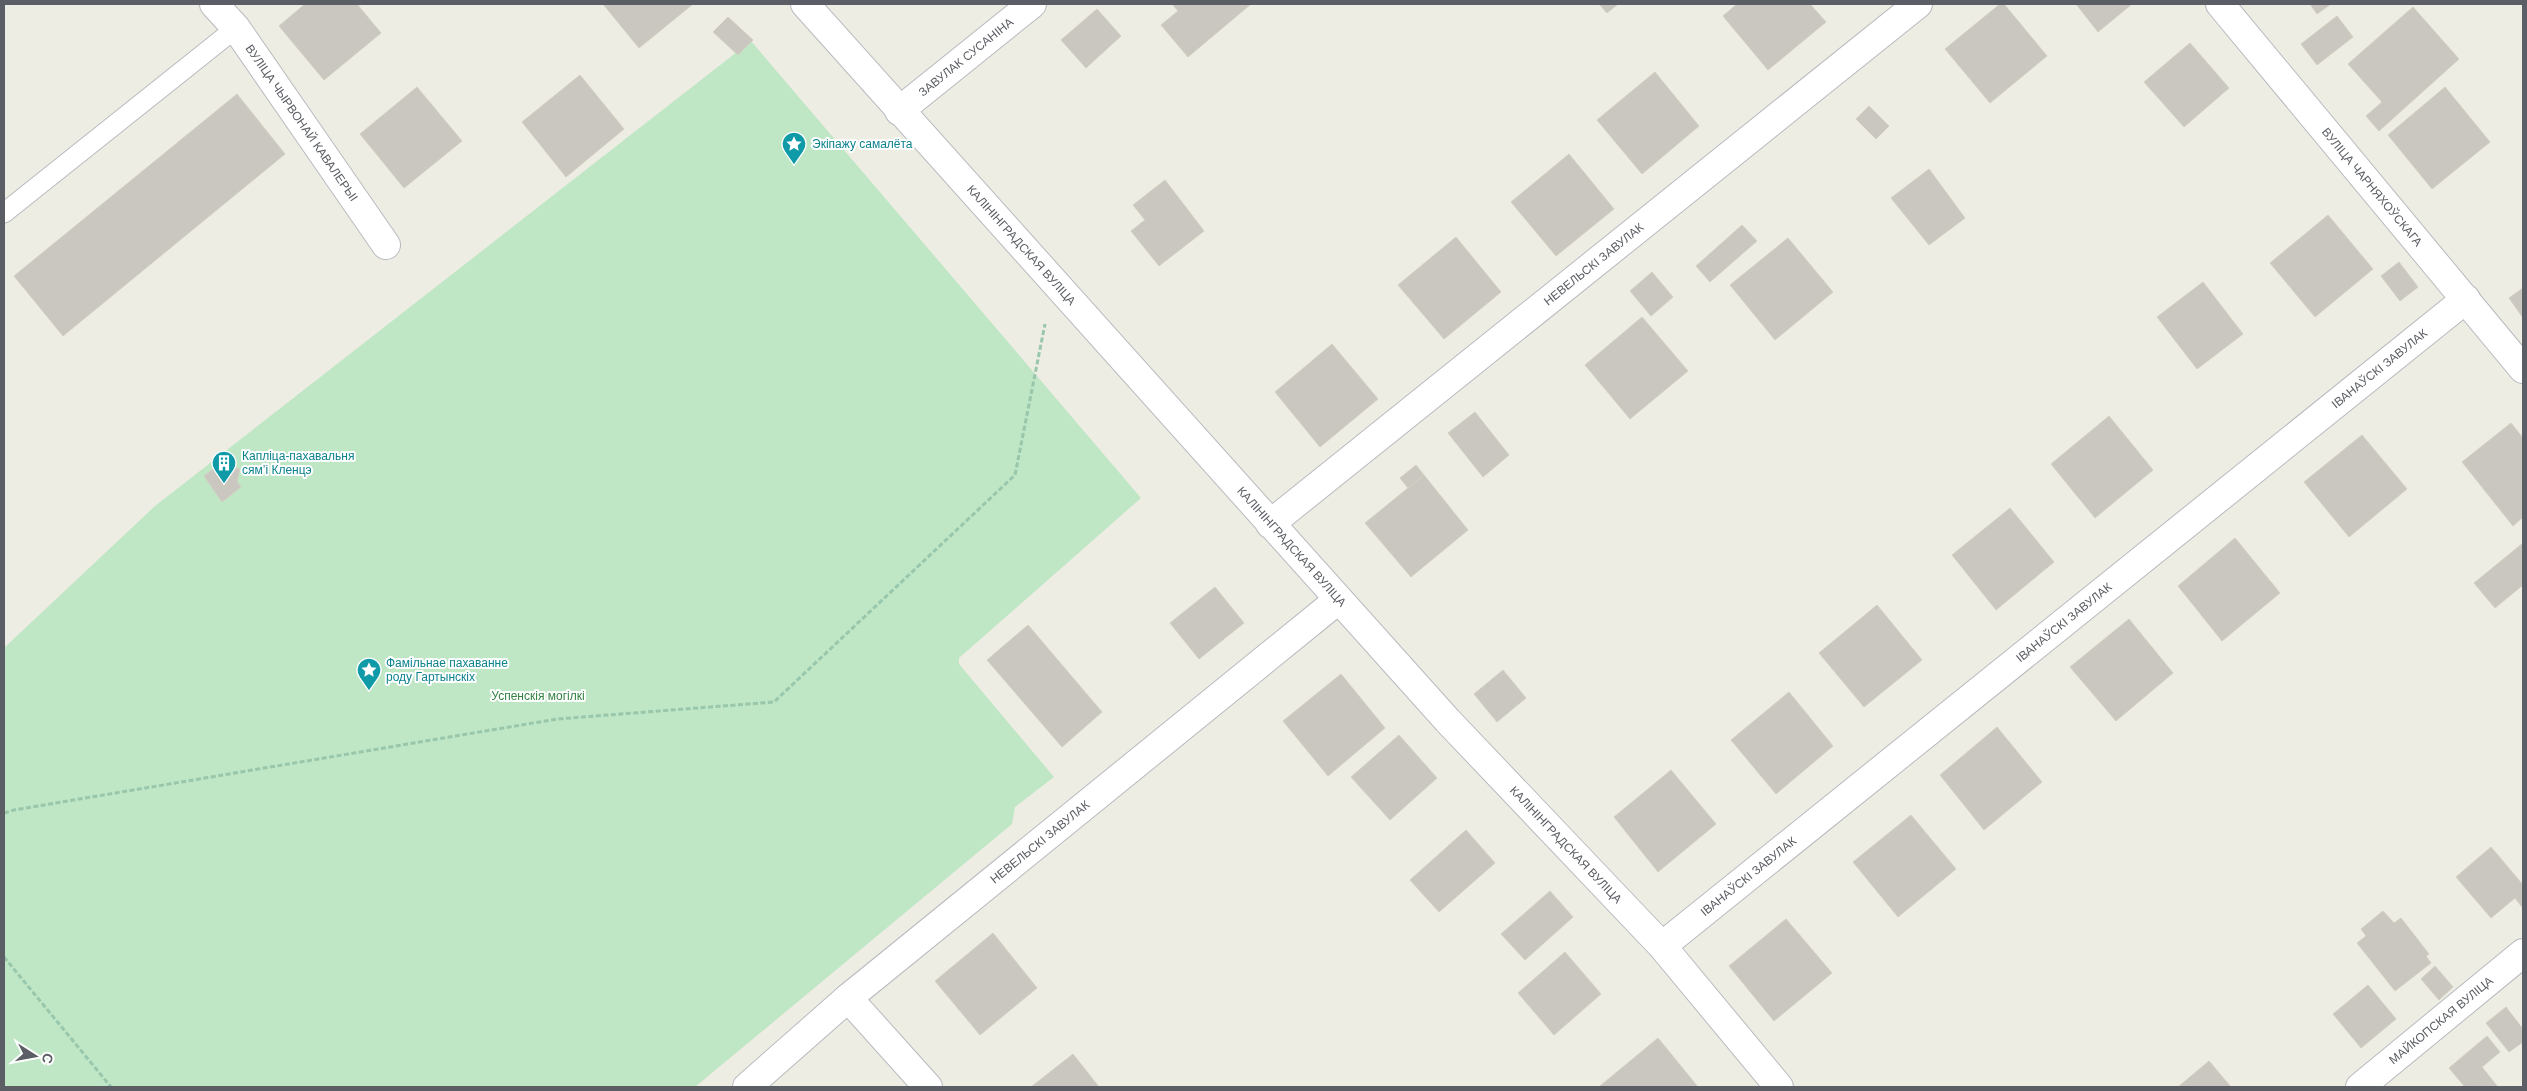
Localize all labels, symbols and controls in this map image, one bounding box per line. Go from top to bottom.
street label: ЗАВУЛАК СУСАНІНА [916,15,1016,99]
street label: ВУЛІЦА ЧЫРВОНАЙ КАВАЛЕРЫІ [243,42,361,204]
street label: ВУЛІЦА ЧАРНЯХОЎСКАГА [2319,125,2425,249]
place icon: Экіпажу самалёта [781,131,807,165]
place label: Экіпажу самалёта [812,137,913,151]
street label: КАЛІНІНГРАДСКАЯ ВУЛІЦА [964,182,1079,308]
street label: НЕВЕЛЬСКІ ЗАВУЛАК [1541,220,1646,308]
street label: ІВАНАЎСКІ ЗАВУЛАК [2329,326,2430,411]
place label: Капліца-пахавальня сямʼі Кленцэ [242,449,354,477]
building icon: Капліца-пахавальня сямʼі Кленцэ [211,450,237,484]
street label: КАЛІНІНГРАДСКАЯ ВУЛІЦА [1234,484,1349,610]
street label: ІВАНАЎСКІ ЗАВУЛАК [2013,580,2115,665]
place label: Фамільнае пахаванне роду Гартынскіх [386,656,508,684]
place icon: Фамільнае пахаванне роду Гартынскіх [356,657,382,691]
park label: Успенскія могілкі [491,689,585,703]
street label: КАЛІНІНГРАДСКАЯ ВУЛІЦА [1507,783,1625,906]
street label: НЕВЕЛЬСКІ ЗАВУЛАК [988,798,1092,886]
street label: ІВАНАЎСКІ ЗАВУЛАК [1698,834,1799,919]
street label: МАЙКОПСКАЯ ВУЛІЦА [2386,974,2496,1067]
north arrow [10,1031,60,1081]
text: С [39,1052,57,1065]

